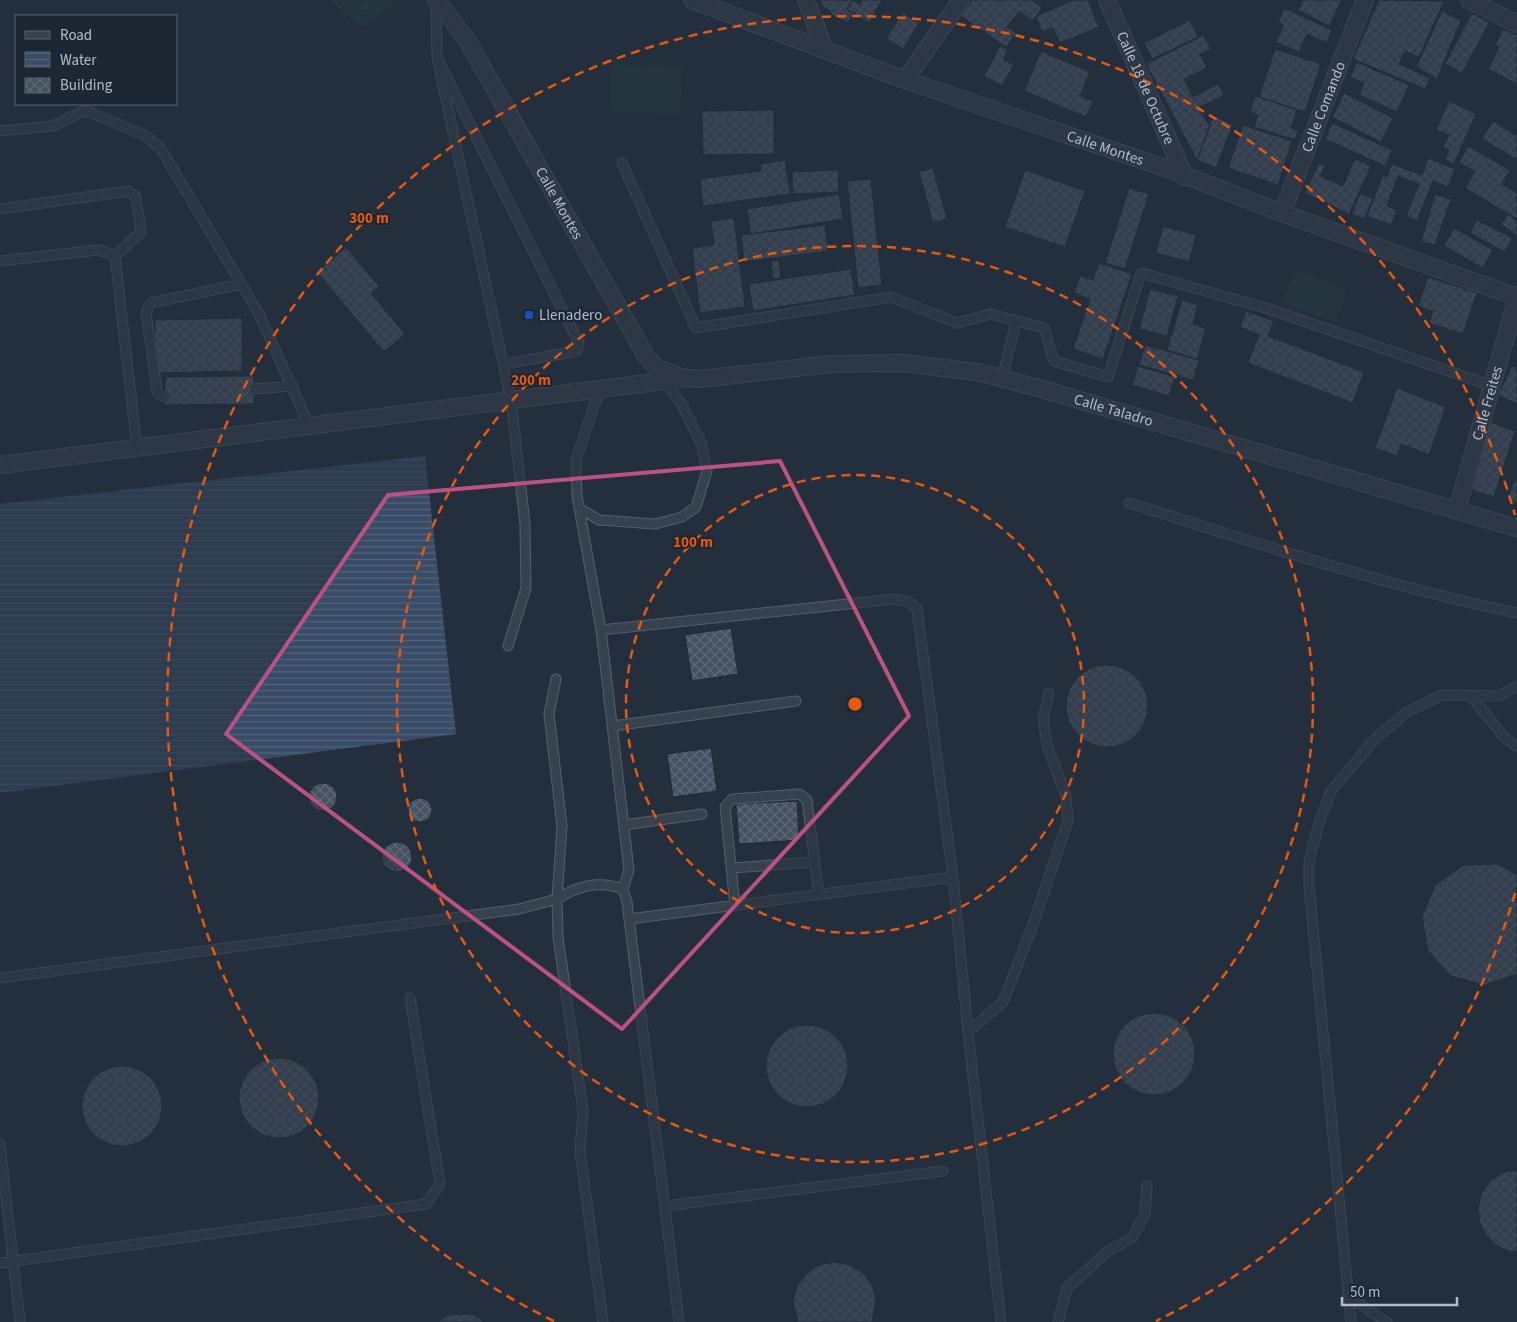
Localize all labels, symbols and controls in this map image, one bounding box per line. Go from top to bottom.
legend [15,15,178,105]
text: Road [60,25,92,46]
street label: Calle 18 de Octubre [1111,28,1179,148]
text: Water [60,50,97,71]
street label: Calle Comando [1297,59,1351,155]
text: Building [60,75,113,96]
street label: Calle Montes [1064,125,1146,171]
street label: Calle Montes [530,163,588,243]
text: 300 m [349,208,389,229]
place label: Llenadero [539,305,602,326]
marker: Llenadero [523,309,535,321]
street label: Calle Freites [1467,364,1508,443]
text: 200 m [511,370,551,391]
street label: Calle Taladro [1071,389,1156,432]
text: 100 m [673,532,713,553]
centre of rings [846,695,864,713]
scale bar [1342,1274,1457,1306]
text: 50 m [1350,1282,1380,1303]

